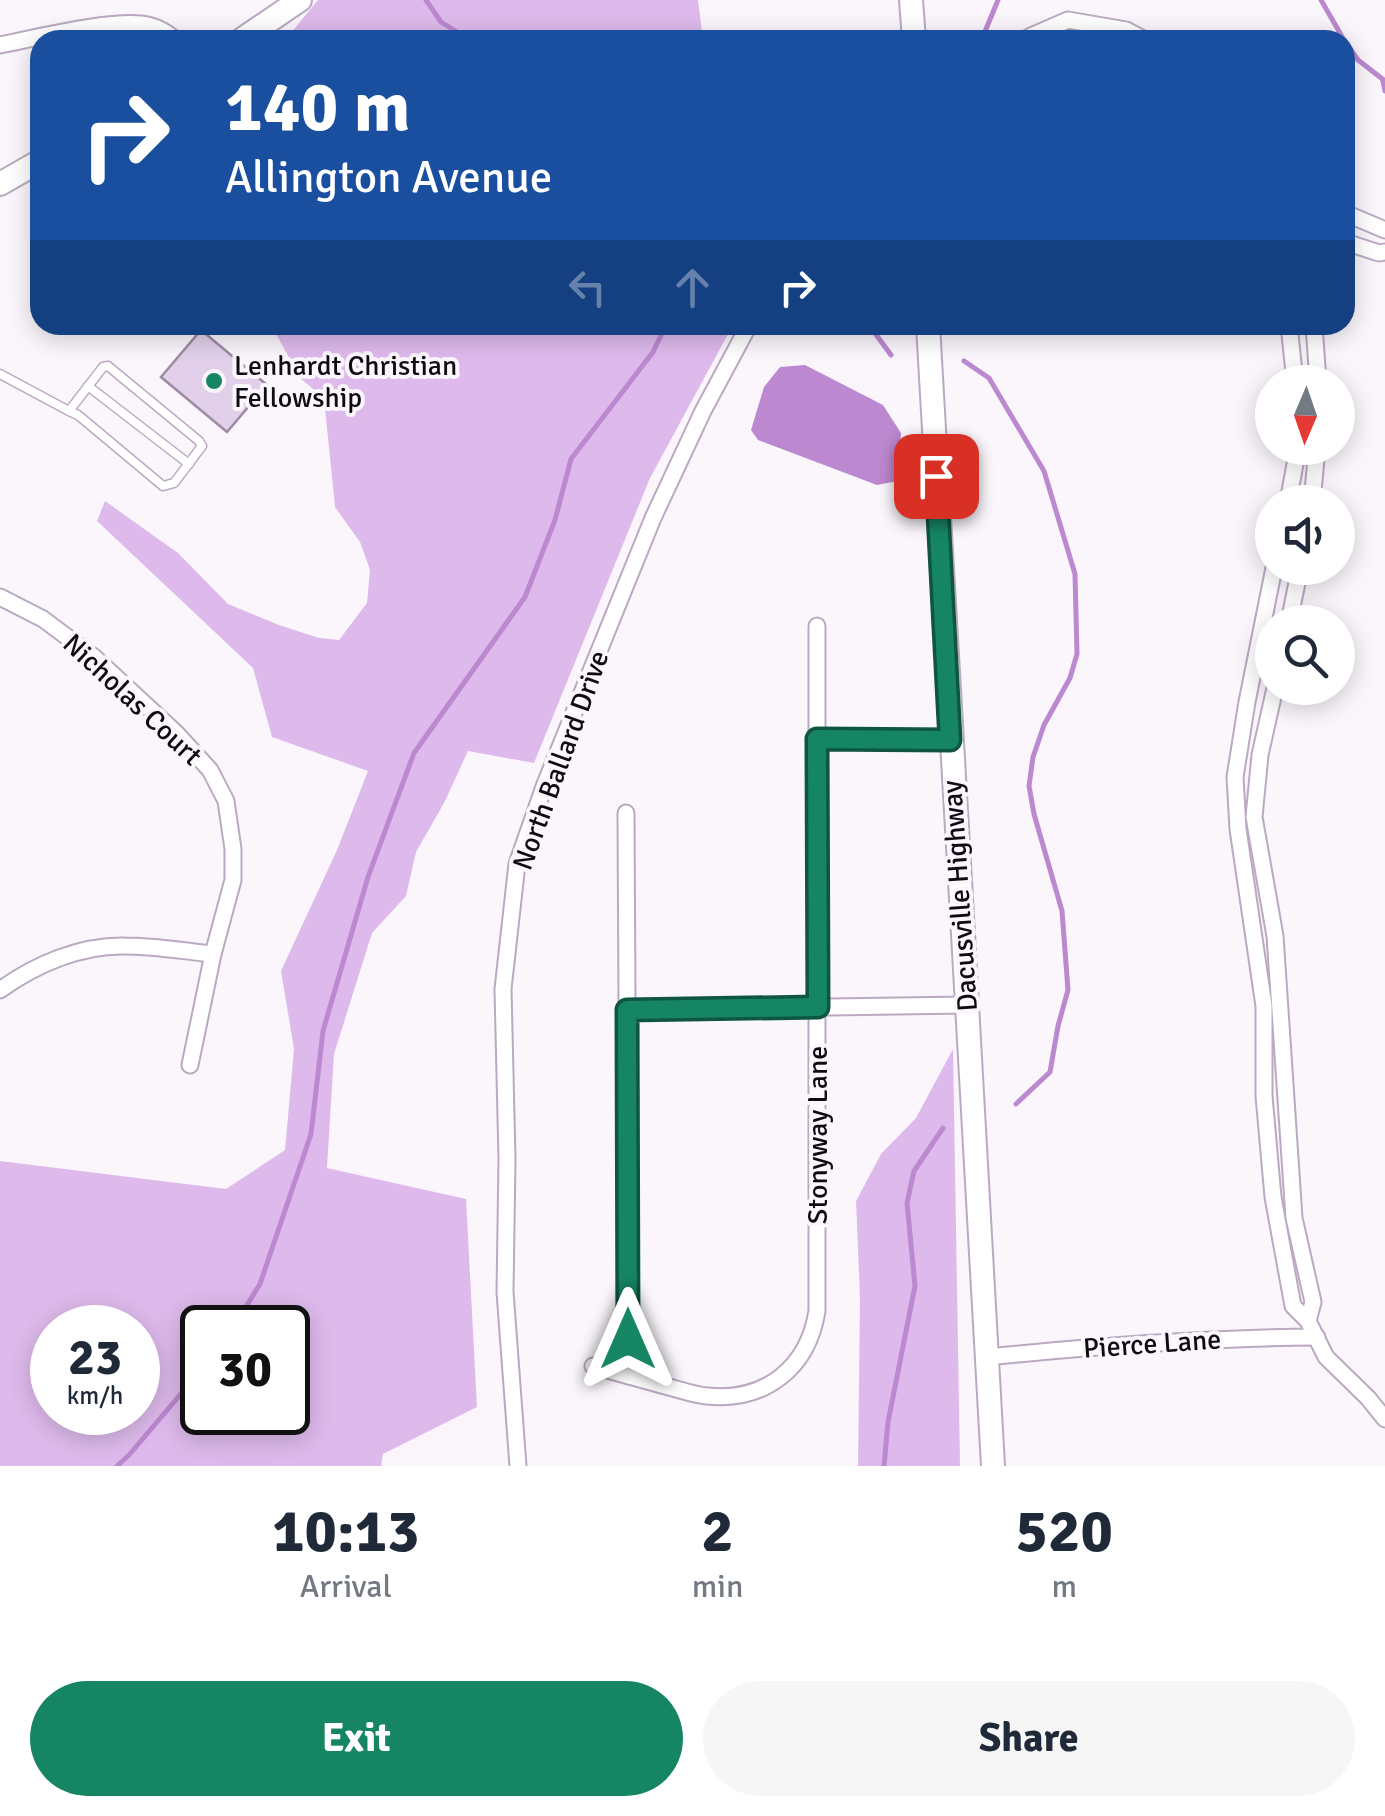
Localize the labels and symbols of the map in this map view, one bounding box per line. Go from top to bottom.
place label: Lenhardt Christian Fellowship [234,349,457,415]
north arrow [1255,365,1355,465]
marker: Lenhardt Christian Fellowship [203,370,225,392]
pin [894,434,979,519]
street label: Nicholas Court [56,627,209,773]
street label: North Ballard Drive [505,646,616,875]
street label: Dacusville Highway [935,779,985,1013]
street label: Stonyway Lane [801,1046,835,1224]
position arrow [576,1287,680,1391]
speed limit sign: 30 [180,1305,310,1435]
street label: Pierce Lane [1082,1322,1222,1366]

